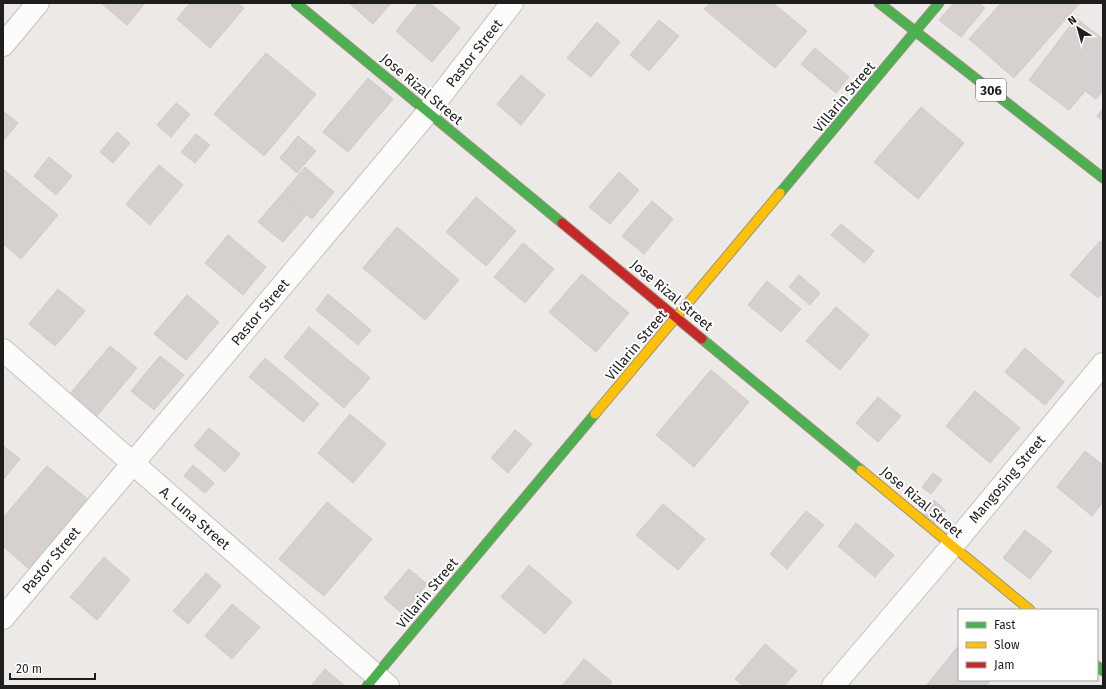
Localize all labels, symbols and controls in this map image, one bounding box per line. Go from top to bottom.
north arrow [1058,8,1098,48]
text: N [1065,13,1079,28]
street label: Pastor Street [443,15,507,91]
street label: Jose Rizal Street [377,50,467,129]
street label: Villarin Street [810,58,879,136]
road number: 306 [976,79,1006,101]
street label: Jose Rizal Street [627,256,717,335]
street label: Pastor Street [228,275,294,349]
street label: Villarin Street [602,306,671,384]
street label: Mangosing Street [966,431,1050,527]
street label: Jose Rizal Street [877,463,967,542]
street label: A. Luna Street [156,483,234,554]
street label: Pastor Street [19,523,85,597]
street label: Villarin Street [393,554,462,632]
legend [958,609,1098,681]
text: Fast [994,618,1016,632]
text: Slow [994,638,1020,652]
scale bar [10,655,95,681]
text: Jam [994,658,1014,672]
text: 20 m [16,662,42,676]

